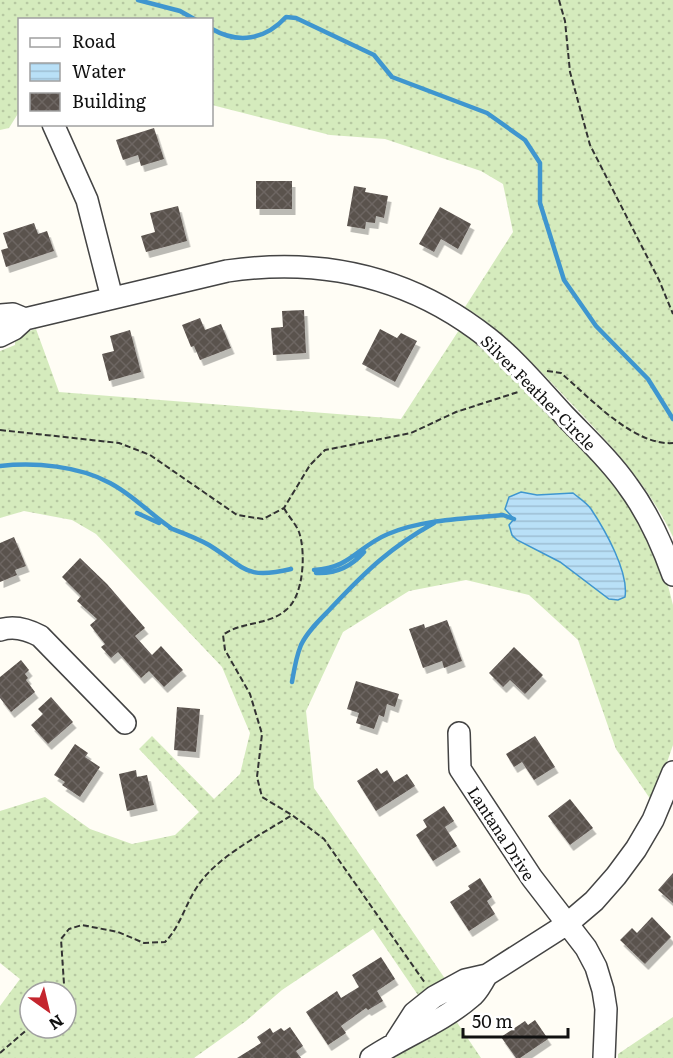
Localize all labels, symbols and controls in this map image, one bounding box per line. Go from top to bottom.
legend [18,18,213,126]
text: Road [72,27,116,54]
text: Water [72,57,126,84]
text: Building [72,87,147,114]
street label: Silver Feather Circle [476,329,602,455]
street label: Lantana Drive [463,781,541,885]
north arrow [18,980,78,1040]
scale bar [463,1001,568,1039]
text: 50 m [472,1007,513,1034]
text: N [45,1010,69,1037]

